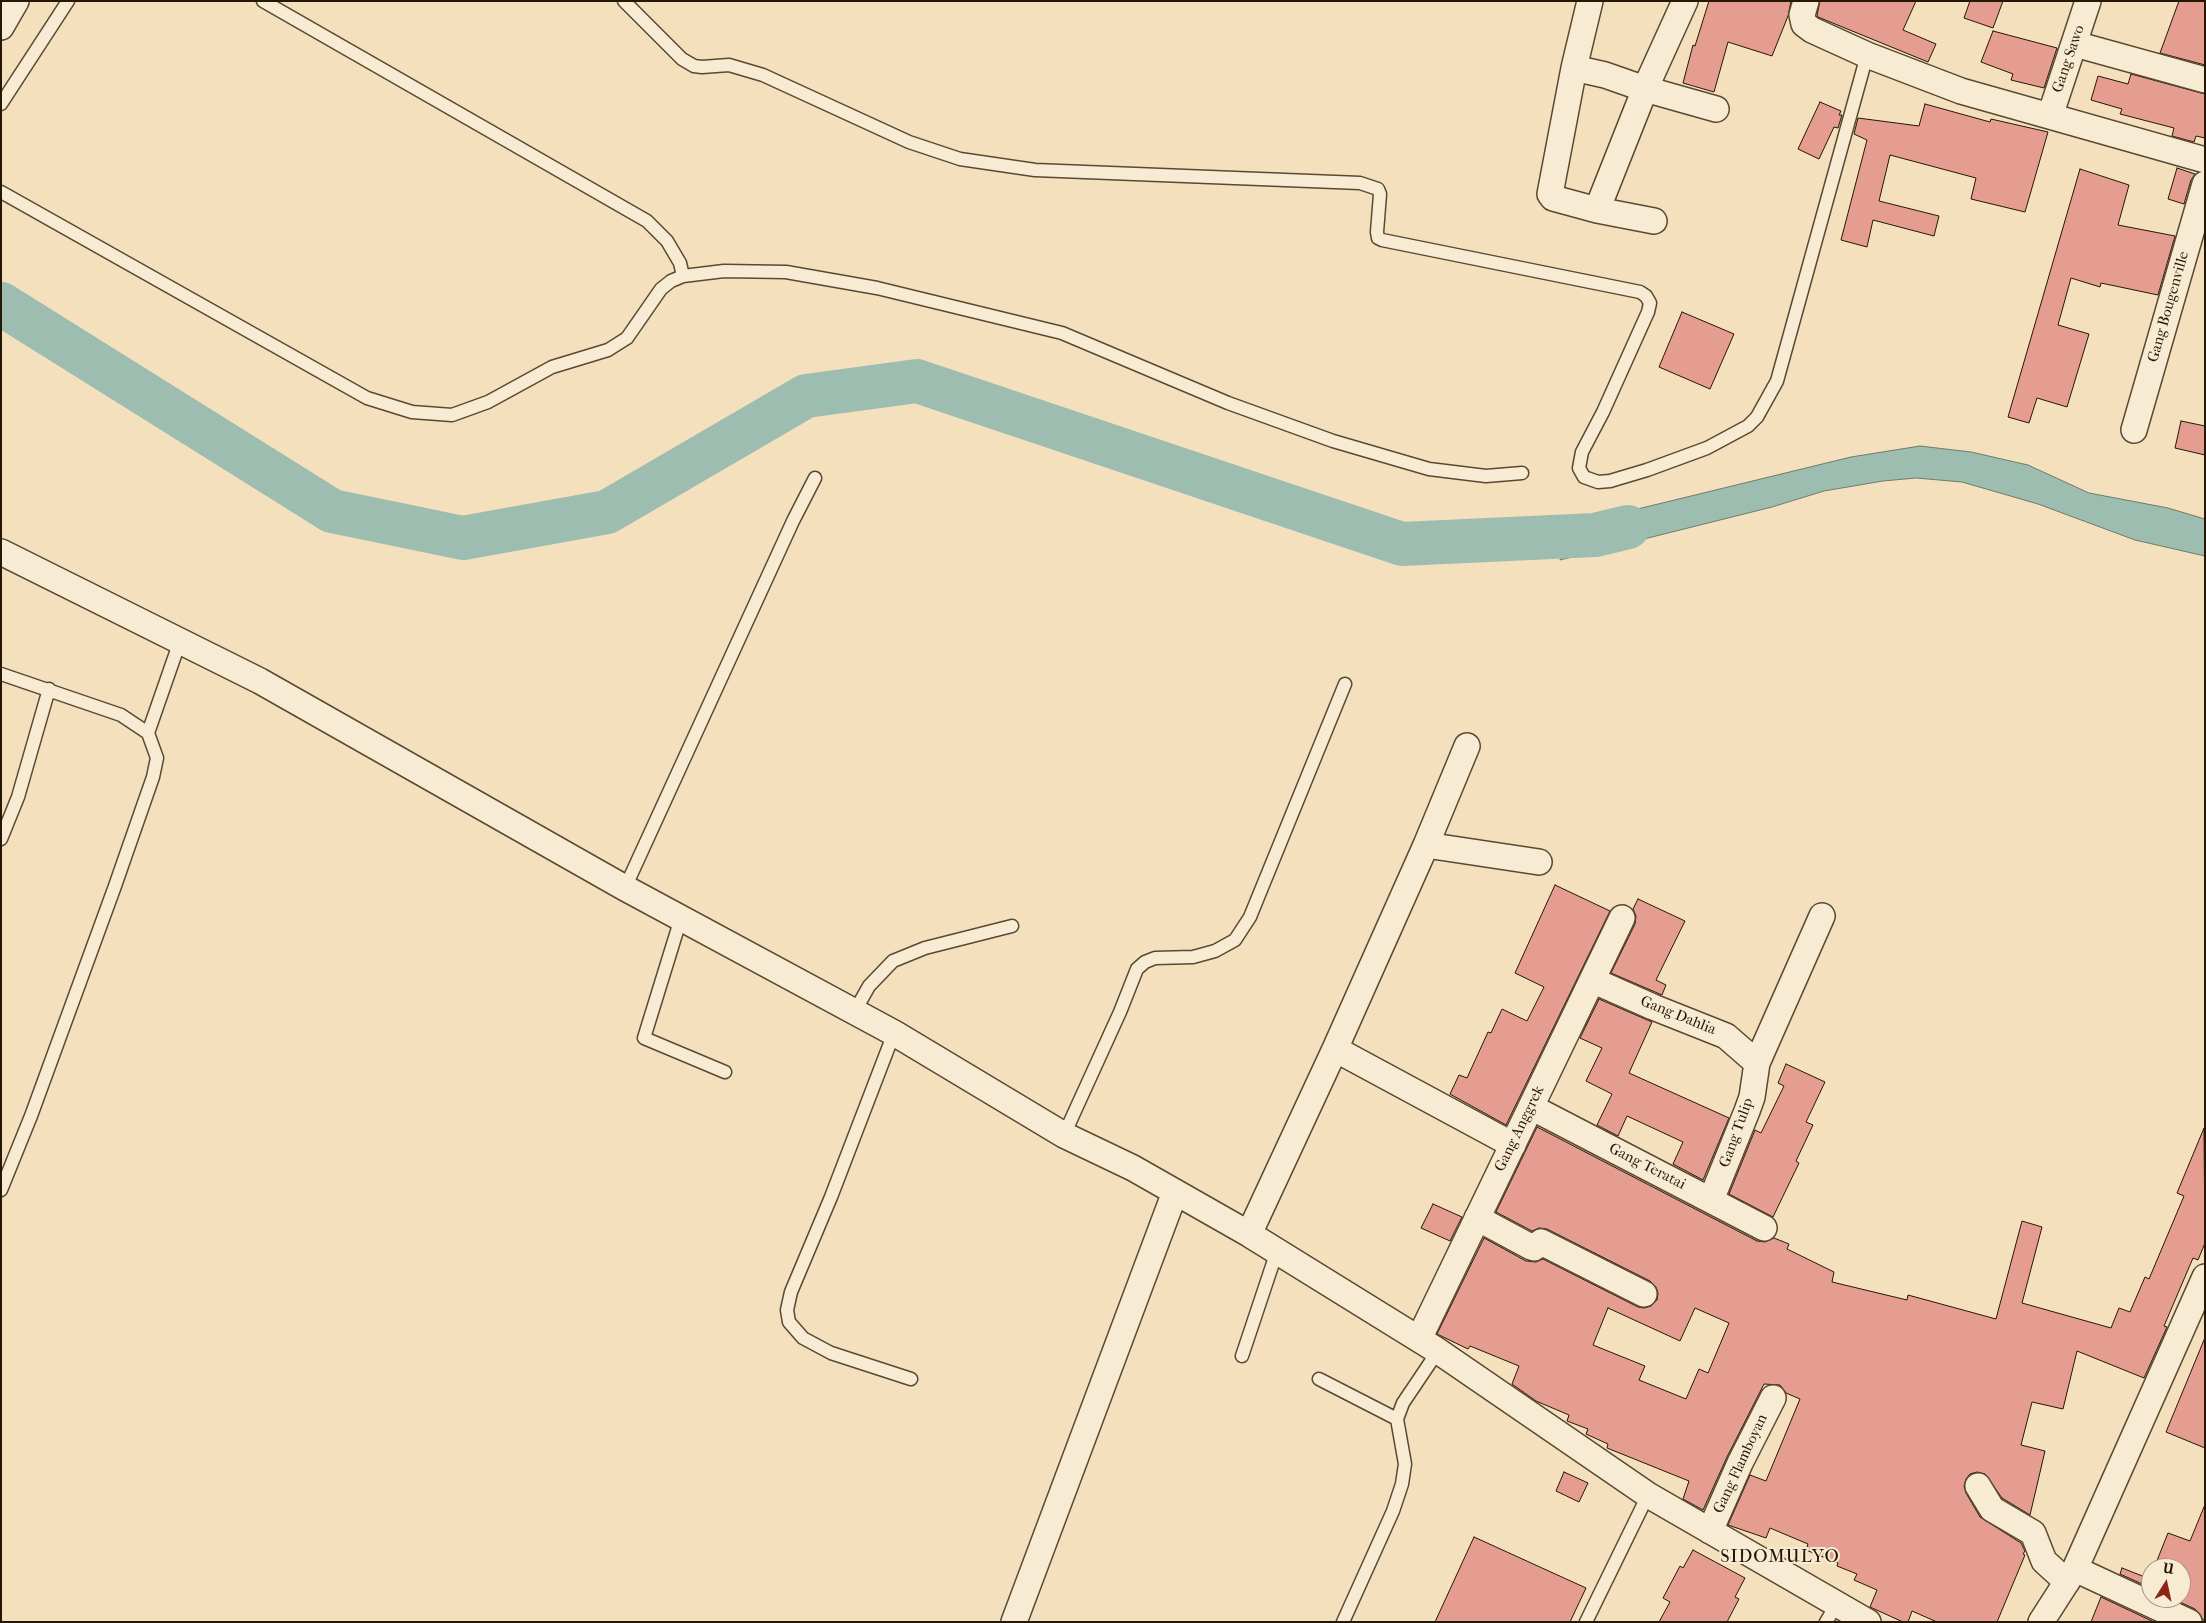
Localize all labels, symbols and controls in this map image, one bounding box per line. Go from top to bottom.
street label: Gang Sawo [2049,23,2089,95]
street label: Gang Bougenville [2145,249,2193,365]
street label: Gang Dahlia [1638,993,1718,1039]
street label: Gang Anggrek [1491,1083,1549,1175]
street label: Gang Tulip [1716,1096,1758,1170]
street label: Gang Teratai [1606,1140,1688,1194]
street label: Gang Flamboyan [1710,1411,1772,1517]
district label: SIDOMULYO [1719,1547,1841,1569]
north arrow [2141,1558,2191,1608]
text: U [2162,1559,2175,1578]

